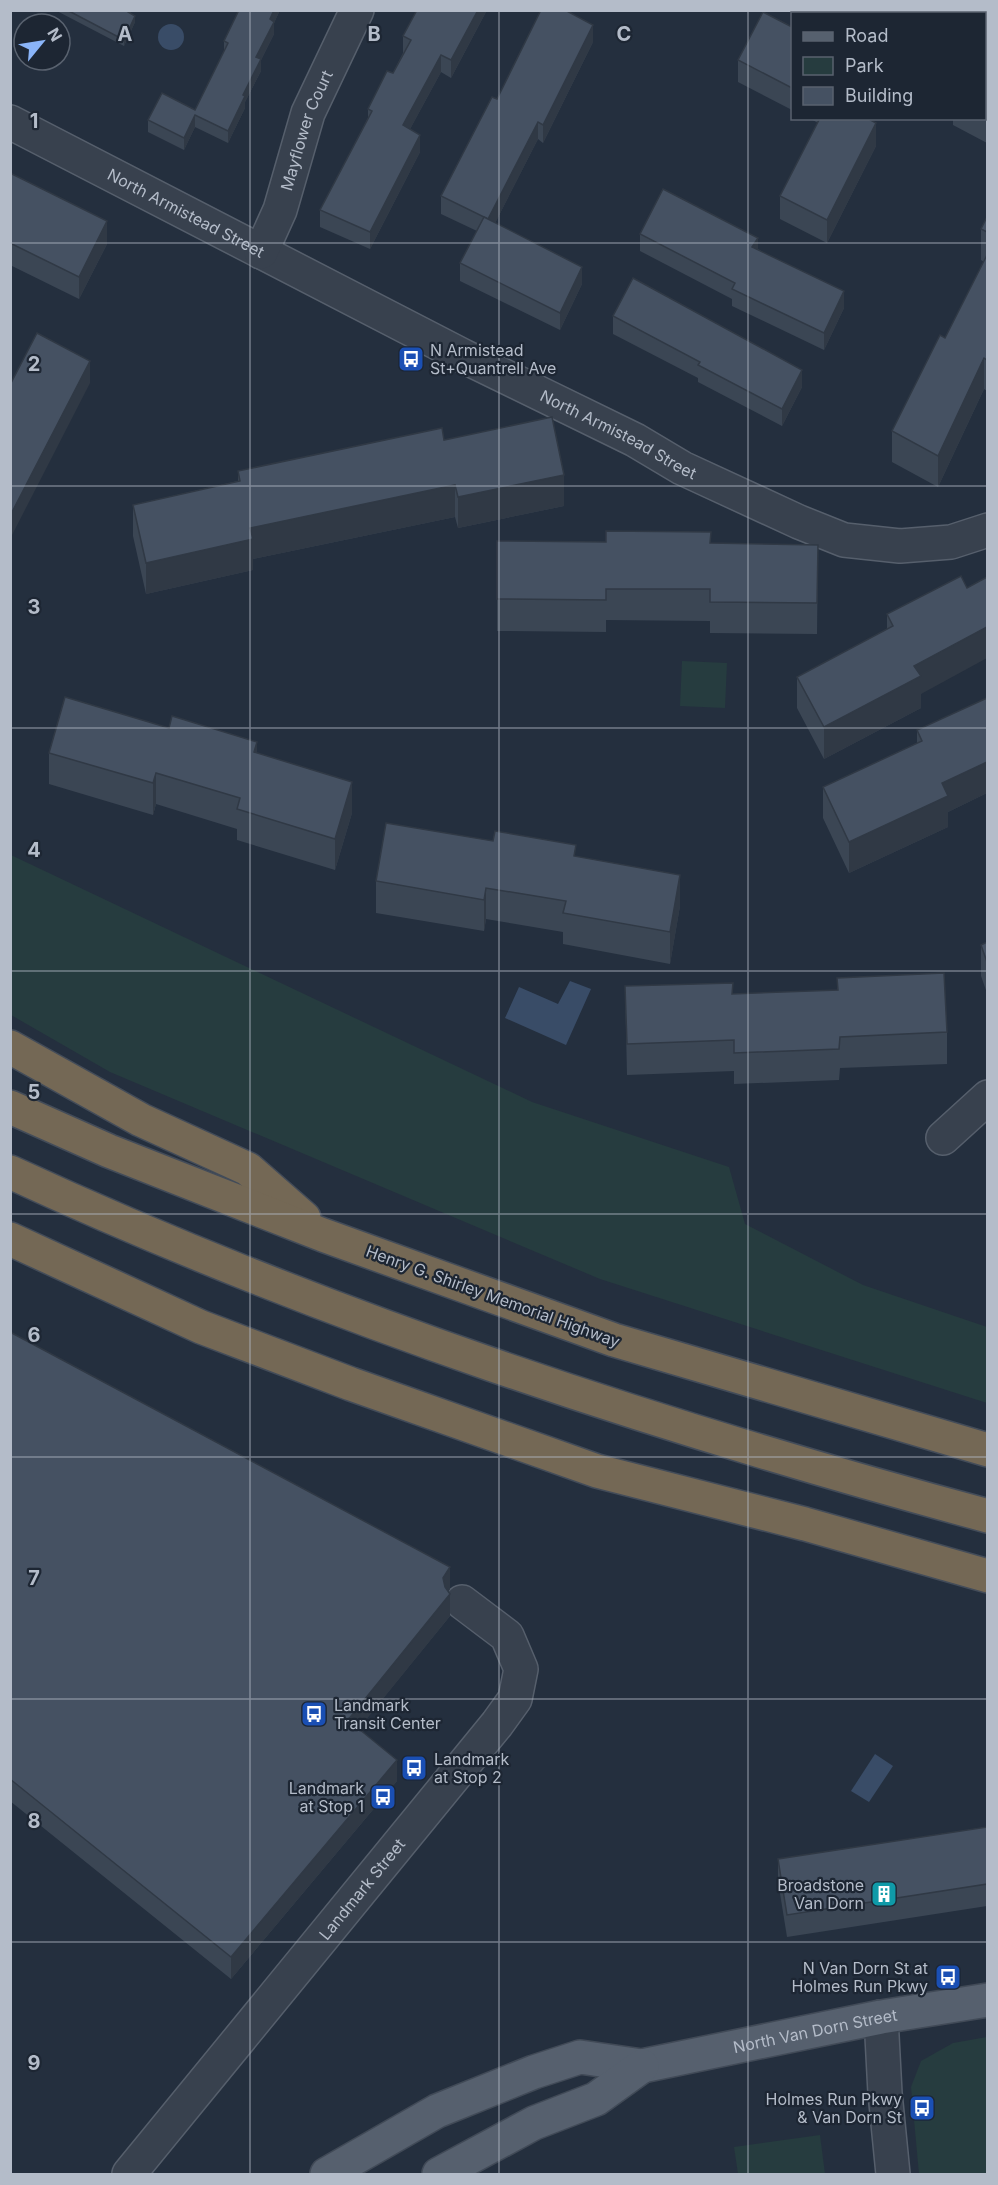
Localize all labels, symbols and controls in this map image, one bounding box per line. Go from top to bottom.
north arrow [12,12,72,72]
legend [791,12,986,120]
text: A [118,22,133,46]
text: B [367,22,381,46]
text: C [617,22,631,46]
text: N [43,24,67,45]
text: Road [845,25,888,46]
text: Park [845,55,884,76]
street label: Mayflower Court [276,67,337,193]
text: Building [845,85,913,106]
text: 1 [30,109,38,133]
street label: North Armistead Street [104,164,268,262]
place label: N Armistead St+Quantrell Ave [430,340,556,378]
bus stop icon: N Armistead St+Quantrell Ave [396,344,426,374]
text: 2 [28,352,40,376]
street label: North Armistead Street [537,385,700,483]
text: 3 [28,595,40,619]
text: 4 [27,838,41,862]
text: 5 [28,1080,40,1104]
street label: Henry G. Shirley Memorial Highway [363,1241,623,1351]
text: 6 [28,1323,41,1347]
text: 7 [28,1566,40,1590]
place label: Landmark Transit Center [334,1695,441,1733]
bus stop icon: Landmark Transit Center [299,1699,329,1729]
place label: Landmark at Stop 2 [434,1749,510,1787]
bus stop icon: Landmark at Stop 2 [399,1753,429,1783]
place label: Landmark at Stop 1 [289,1778,364,1816]
bus stop icon: Landmark at Stop 1 [368,1782,398,1812]
text: 8 [27,1809,41,1833]
street label: Landmark Street [315,1834,409,1944]
place label: Broadstone Van Dorn [777,1875,864,1913]
building icon: Broadstone Van Dorn [869,1879,899,1909]
place label: N Van Dorn St at Holmes Run Pkwy [792,1958,928,1996]
bus stop icon: N Van Dorn St at Holmes Run Pkwy [933,1962,963,1992]
street label: North Van Dorn Street [731,2005,898,2057]
text: 9 [28,2051,41,2075]
place label: Holmes Run Pkwy & Van Dorn St [766,2089,902,2127]
bus stop icon: Holmes Run Pkwy & Van Dorn St [907,2093,937,2123]

